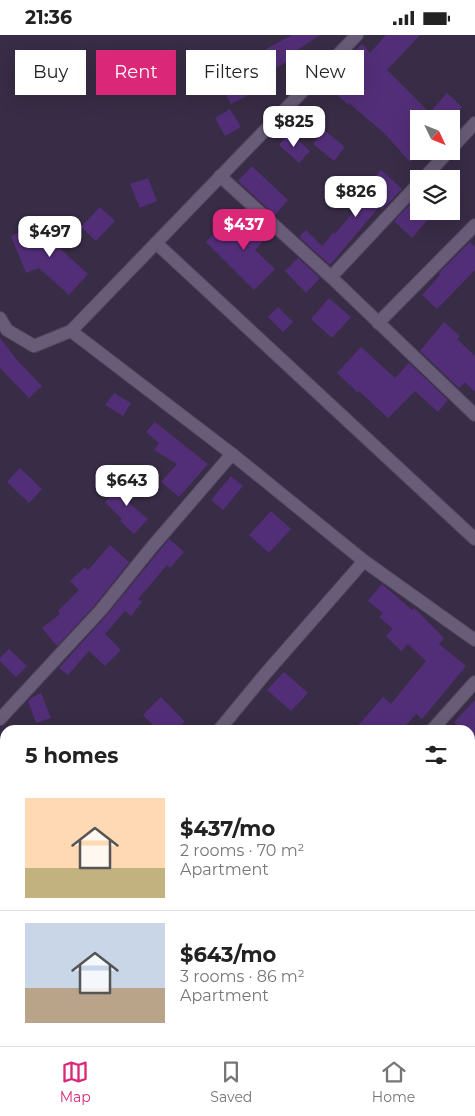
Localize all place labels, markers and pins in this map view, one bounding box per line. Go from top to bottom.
pin: $825 [264,105,324,148]
pin: $826 [326,175,386,218]
pin: $437 [214,209,274,251]
pin: $497 [20,215,80,258]
pin: $643 [97,465,157,507]

